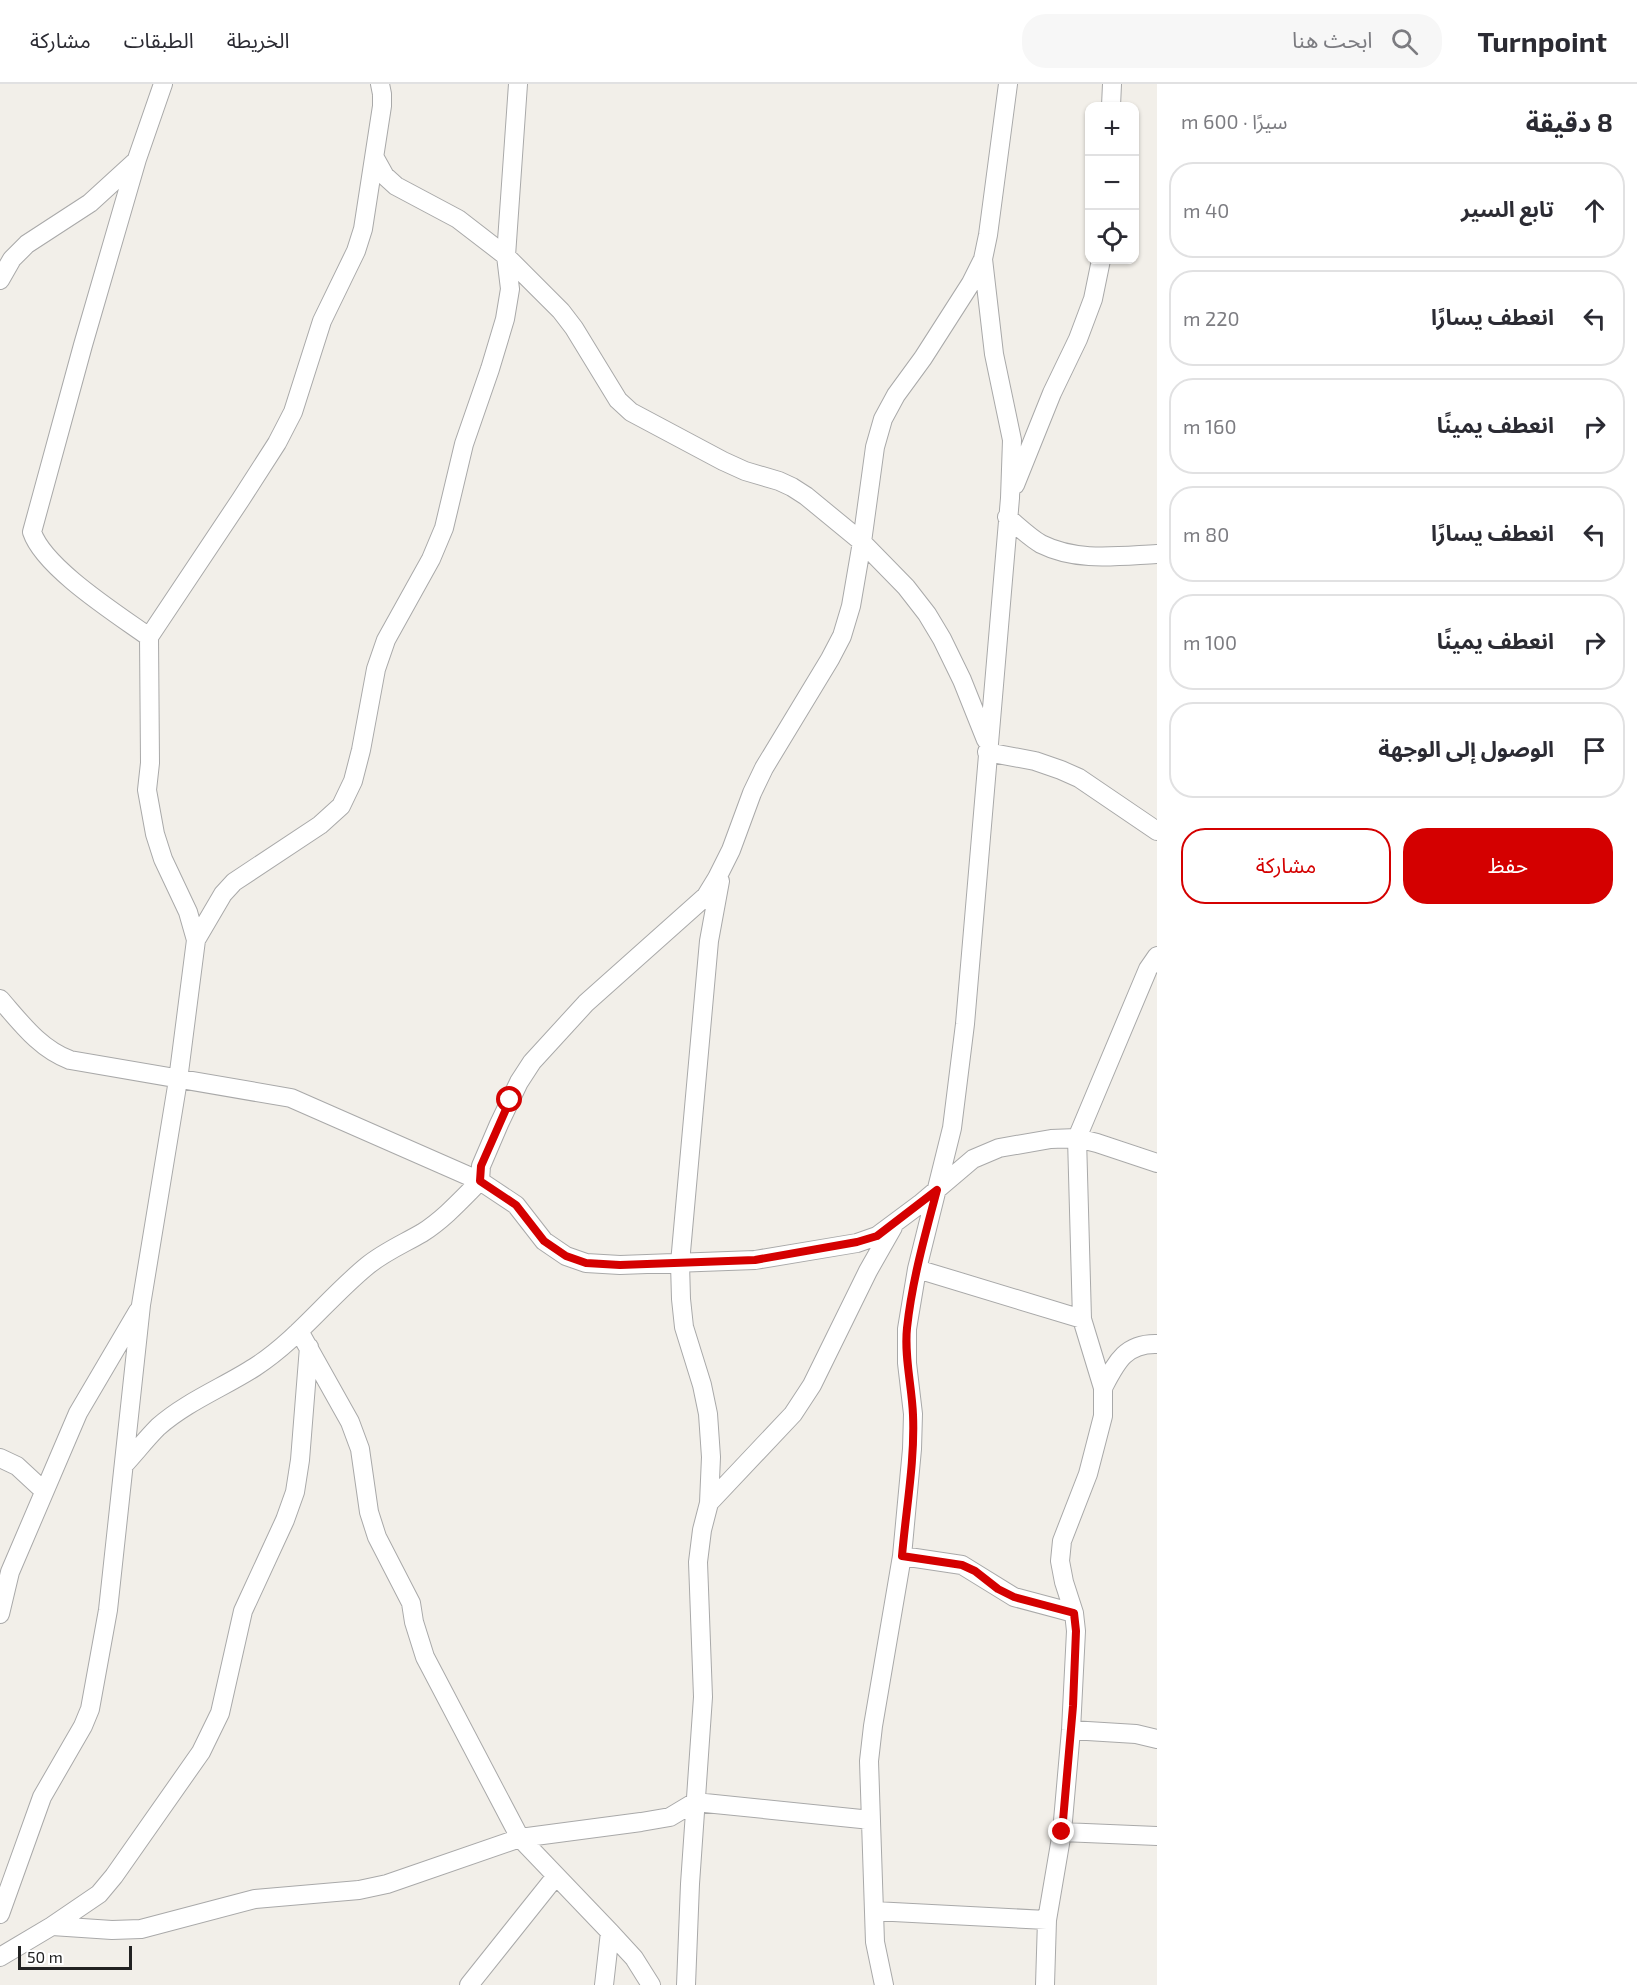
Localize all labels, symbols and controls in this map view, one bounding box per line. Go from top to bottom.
search box [1022,14,1442,68]
text: Turnpoint [1478,24,1607,58]
icon: search [1388,25,1421,58]
text: ابحث هنا [1292,26,1373,52]
text: مشاركة [30,27,91,52]
text: الطبقات [124,27,194,52]
text: الخريطة [227,27,290,52]
map controls [1085,102,1139,264]
button: + [1085,102,1139,156]
text: 8 دقيقة [1526,106,1613,137]
text: سيرًا · 600 m [1181,109,1288,133]
button: − [1085,156,1139,210]
icon: ahead [1578,194,1611,227]
text: تابع السير [1461,195,1554,221]
text: 40 m [1183,198,1229,222]
button: locate [1085,210,1139,264]
icon: left [1578,302,1611,335]
text: انعطف يسارًا [1431,303,1554,329]
text: 220 m [1183,306,1240,330]
icon: right [1578,410,1611,443]
text: انعطف يمينًا [1437,411,1554,437]
text: 160 m [1183,414,1236,438]
icon: left [1578,518,1611,551]
text: انعطف يسارًا [1431,519,1554,545]
text: 80 m [1183,522,1229,546]
icon: right [1578,626,1611,659]
text: انعطف يمينًا [1437,627,1554,653]
text: 100 m [1183,630,1237,654]
icon: arrive [1578,734,1611,767]
text: الوصول إلى الوجهة [1378,735,1554,761]
button: مشاركة [1181,828,1391,904]
button: حفظ [1403,828,1613,904]
route start [496,1086,522,1112]
route end [1048,1818,1074,1844]
scale bar [18,1943,132,1970]
text: 50 m [27,1947,63,1966]

